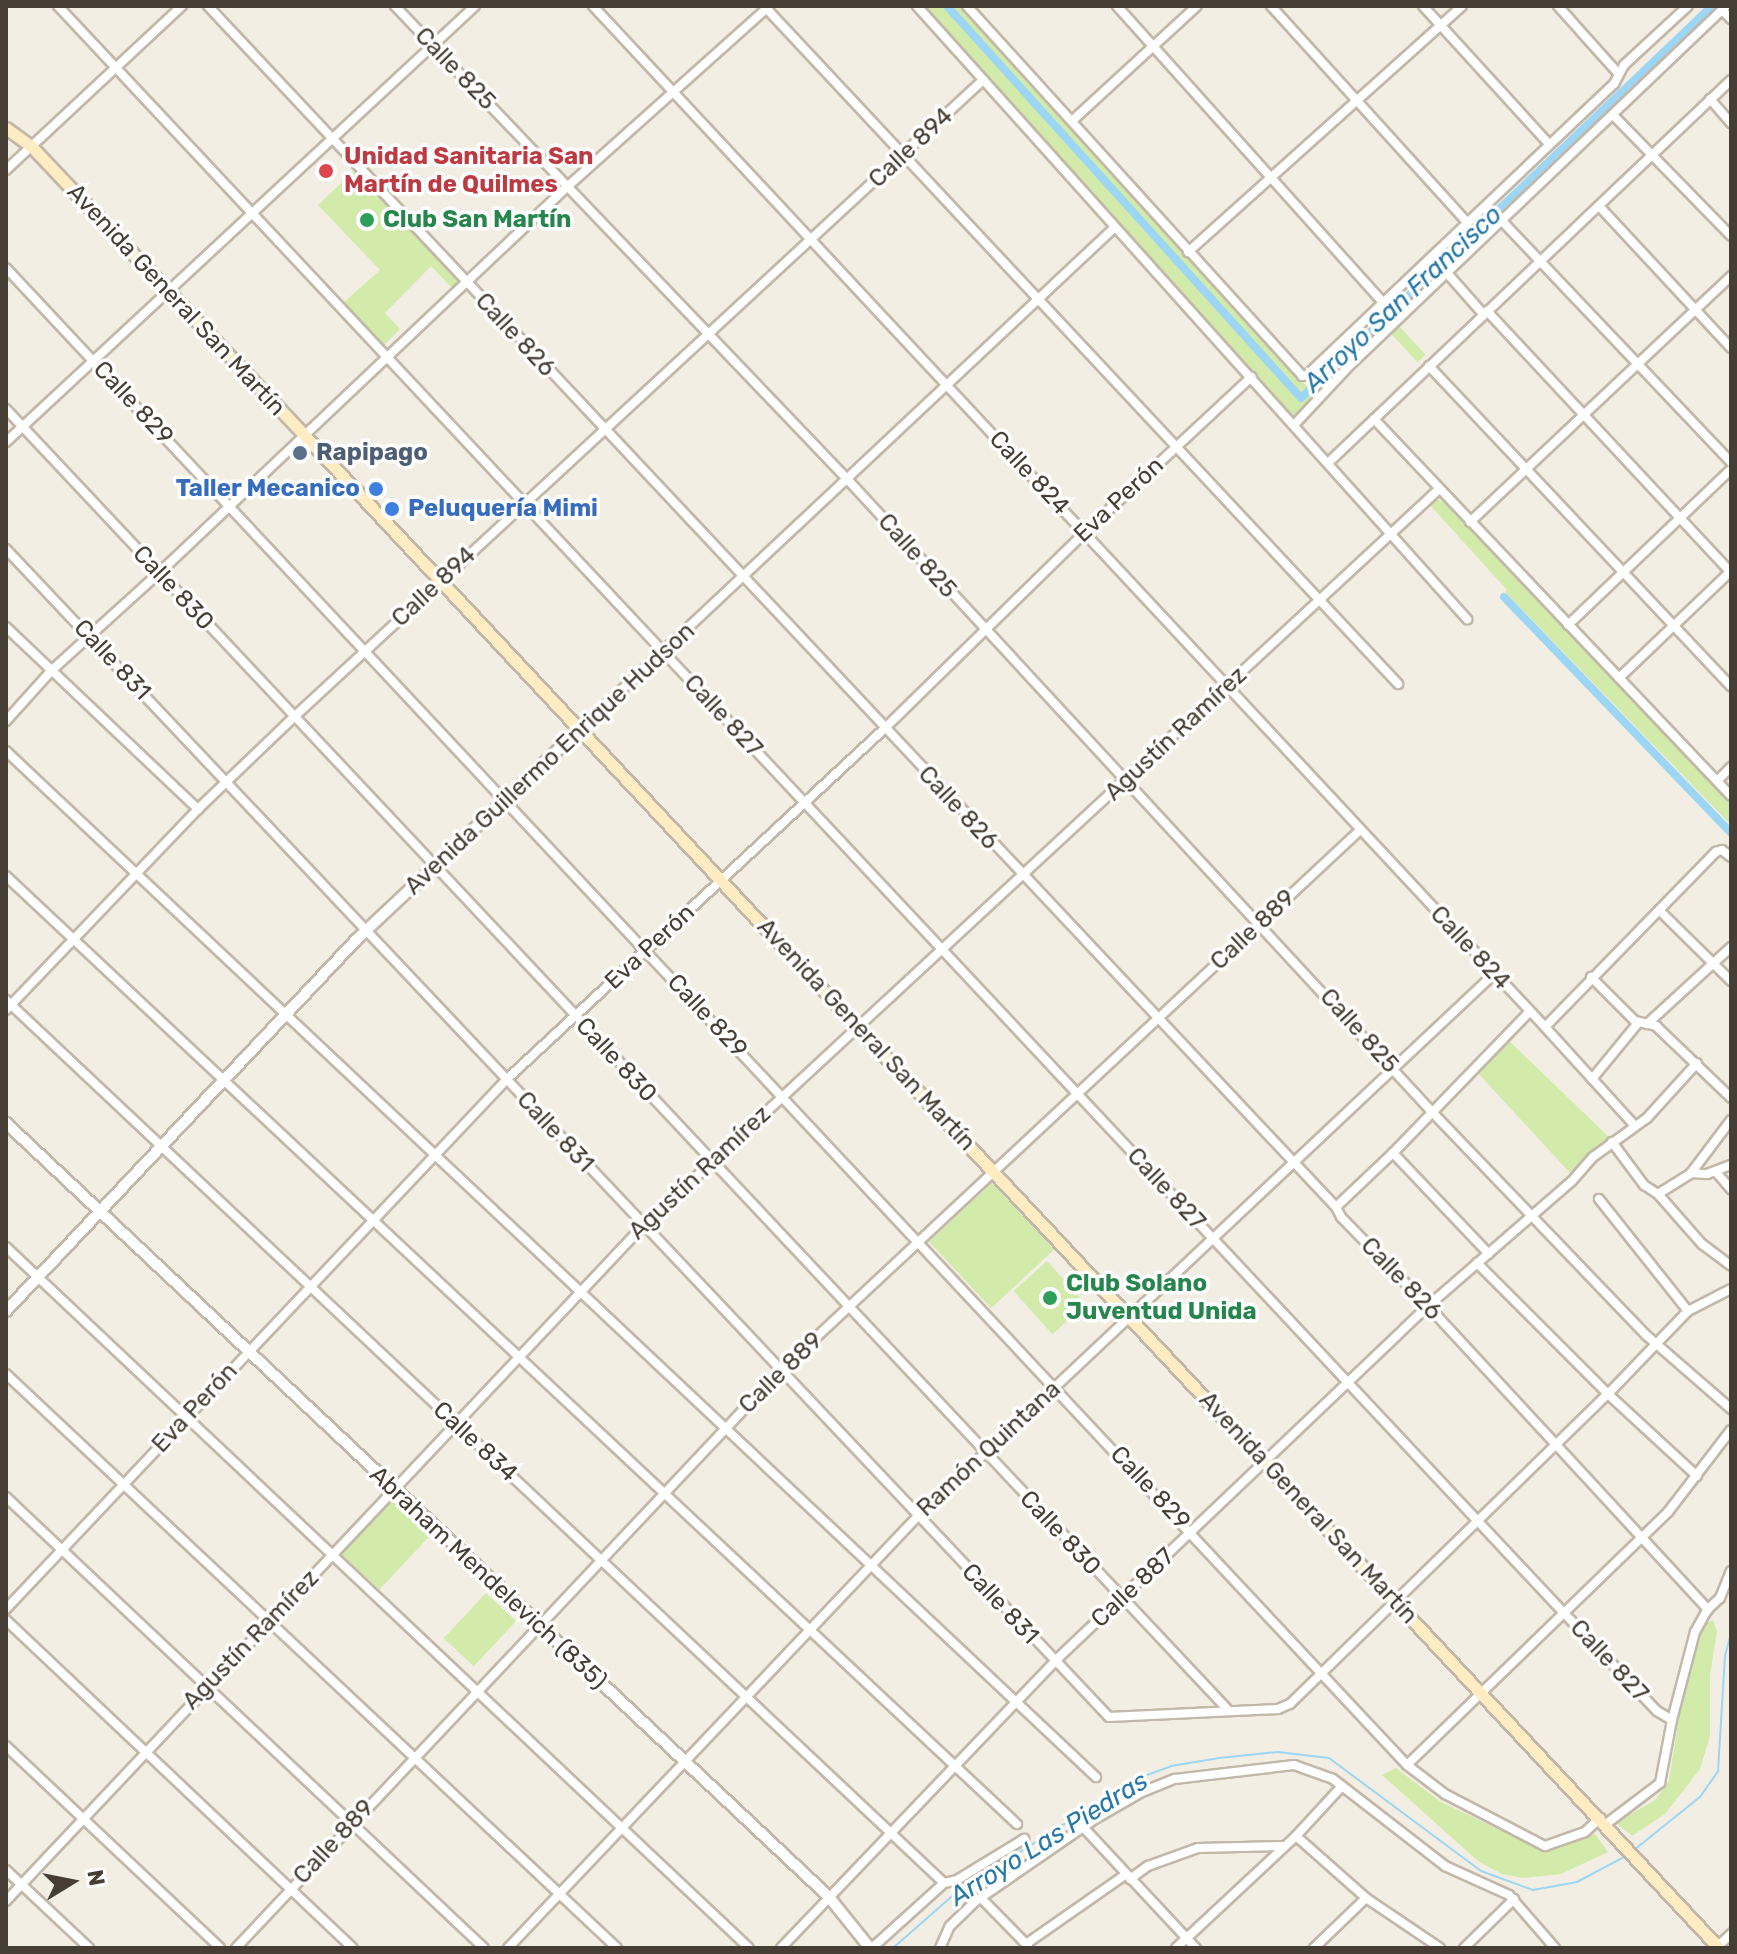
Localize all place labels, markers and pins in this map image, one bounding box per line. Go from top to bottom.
place label: Unidad Sanitaria San Martín de Quilmes [344,143,594,199]
marker: Unidad Sanitaria San Martín de Quilmes [315,160,337,182]
place label: Club San Martín [383,206,571,234]
marker: Club San Martín [358,211,376,229]
place label: Rapipago [316,439,428,467]
marker: Rapipago [291,444,309,462]
place label: Taller Mecanico [175,475,360,503]
marker: Taller Mecanico [367,480,385,498]
place label: Peluquería Mimi [408,495,598,523]
marker: Peluquería Mimi [383,500,401,518]
place label: Club Solano Juventud Unida [1066,1270,1257,1326]
marker: Club Solano Juventud Unida [1041,1289,1059,1307]

